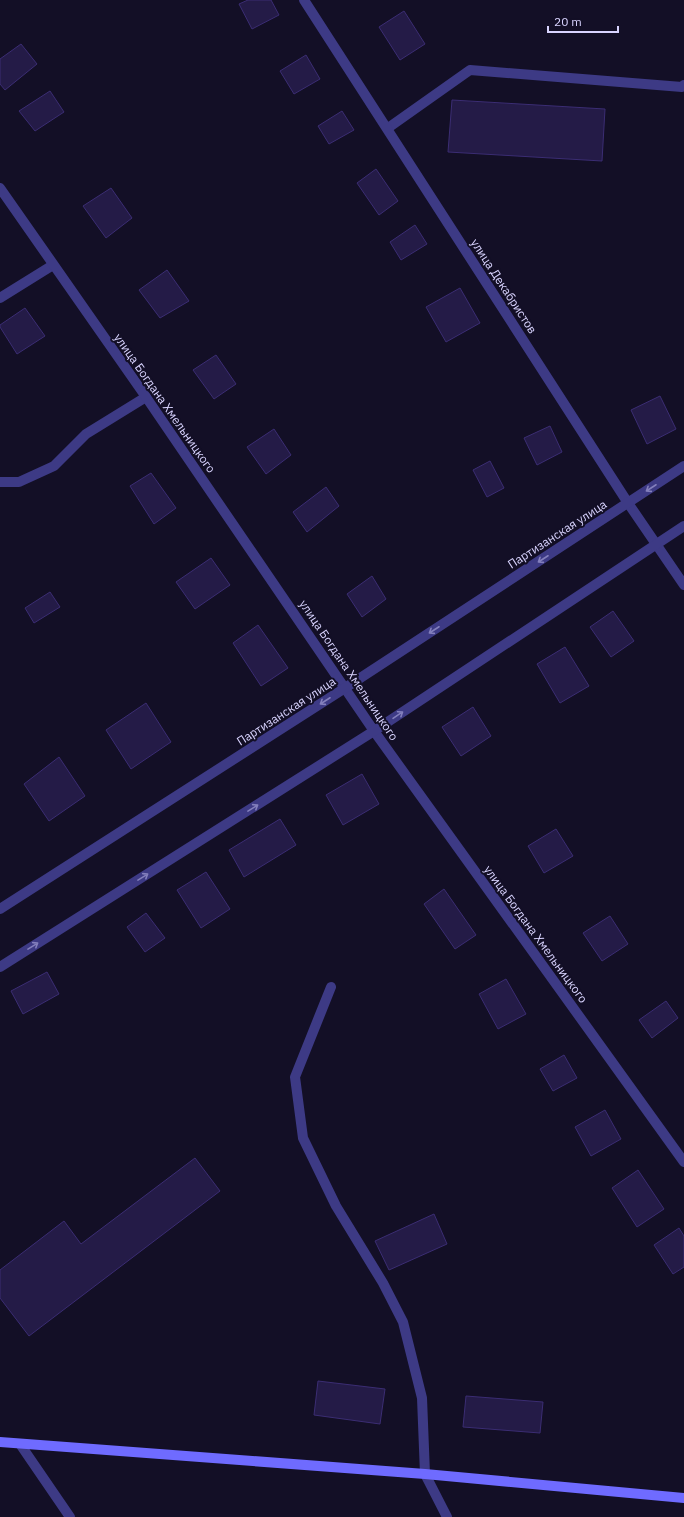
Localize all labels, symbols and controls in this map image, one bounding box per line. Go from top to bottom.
scale bar [548,8,618,34]
text: 20 m [554,14,582,29]
street label: улица Декабристов [468,236,540,336]
street label: улица Богдана Хмельницкого [111,330,219,476]
one-way arrow [646,484,657,492]
street label: Партизанская улица [505,496,610,572]
one-way arrow [537,555,548,563]
street label: улица Богдана Хмельницкого [296,597,402,743]
one-way arrow [429,626,440,634]
street label: Партизанская улица [234,673,339,749]
one-way arrow [320,697,331,705]
one-way arrow [392,711,403,719]
one-way arrow [247,803,259,811]
street label: улица Богдана Хмельницкого [481,862,591,1006]
one-way arrow [137,873,148,881]
one-way arrow [27,942,39,950]

